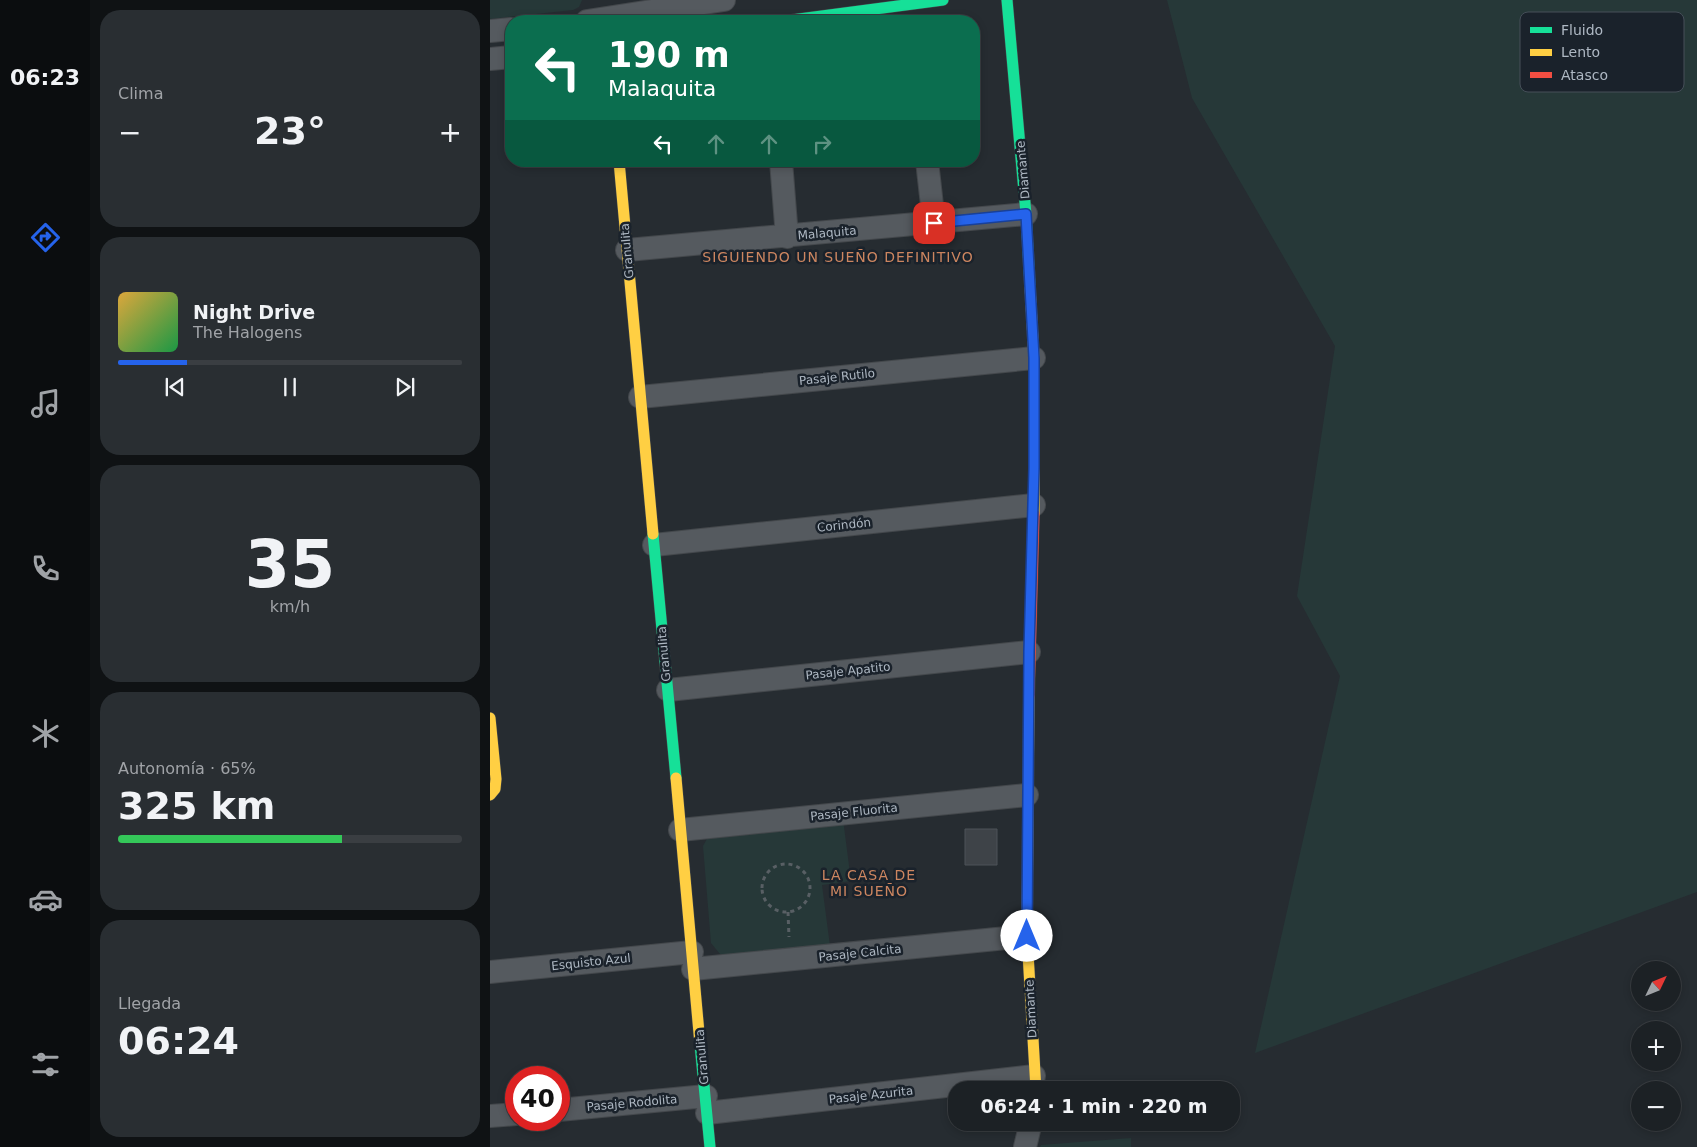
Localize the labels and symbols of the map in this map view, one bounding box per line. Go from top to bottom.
legend [1520,12,1684,92]
text: Fluido [1561,22,1603,38]
text: Lento [1561,44,1600,60]
text: Atasco [1561,67,1608,83]
street label: Diamante [1013,140,1033,200]
pin [913,202,955,244]
street label: Granulita [618,223,636,279]
street label: Malaquita [797,223,857,243]
district label: SIGUIENDO UN SUEÑO DEFINITIVO [702,249,974,265]
street label: Pasaje Rutilo [798,366,876,388]
street label: Corindón [816,515,872,535]
street label: Granulita [655,626,673,682]
street label: Pasaje Apatito [805,660,891,682]
street label: Pasaje Fluorita [810,800,898,824]
district label: LA CASA DE MI SUEÑO [822,867,916,899]
position arrow [1000,909,1052,961]
street label: Pasaje Calcita [818,942,902,964]
street label: Esquisto Azul [551,951,631,973]
north arrow [1631,961,1681,1011]
street label: Diamante [1022,979,1040,1039]
street label: Granulita [693,1029,711,1085]
speed limit sign: 40 [505,1066,570,1131]
street label: Pasaje Azurita [828,1084,914,1106]
street label: Pasaje Rodolita [586,1092,678,1114]

